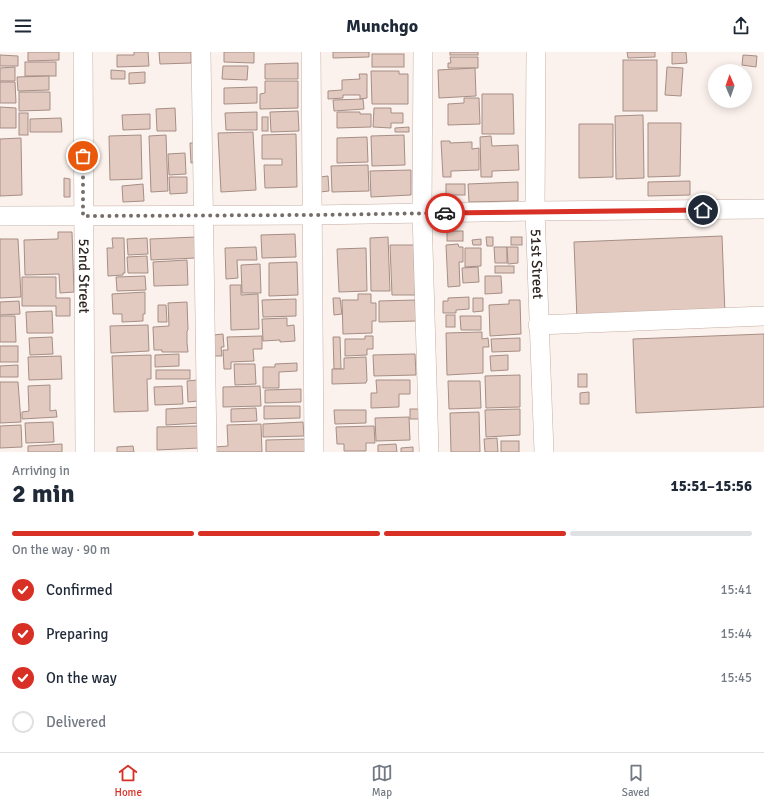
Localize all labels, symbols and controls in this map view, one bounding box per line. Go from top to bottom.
icon: menu [12,15,34,37]
text: Munchgo [346,15,418,37]
icon: share [730,15,752,37]
north arrow [708,64,752,108]
map controls [708,64,752,108]
pin [66,139,100,173]
icon: bag [72,145,94,167]
courier [425,193,465,233]
pin [686,193,720,227]
icon: home [692,199,714,221]
icon: car [434,202,456,224]
street label: 51st Street [527,228,547,300]
street label: 52nd Street [75,239,93,313]
text: Arriving in [12,463,70,479]
text: 15:51–15:56 [671,477,752,495]
text: 2 min [12,478,75,510]
text: On the way · 90 m [12,542,110,558]
icon: check [12,579,34,601]
text: Confirmed [46,581,113,599]
text: 15:41 [720,582,752,598]
icon: check [12,623,34,645]
text: Preparing [46,625,109,643]
text: 15:44 [720,626,752,642]
icon: check [12,667,34,689]
text: On the way [46,669,117,687]
text: 15:45 [720,670,752,686]
text: Delivered [46,713,106,731]
tab: Home [114,762,142,799]
tab: Map [371,762,393,799]
tab: Saved [622,762,650,799]

